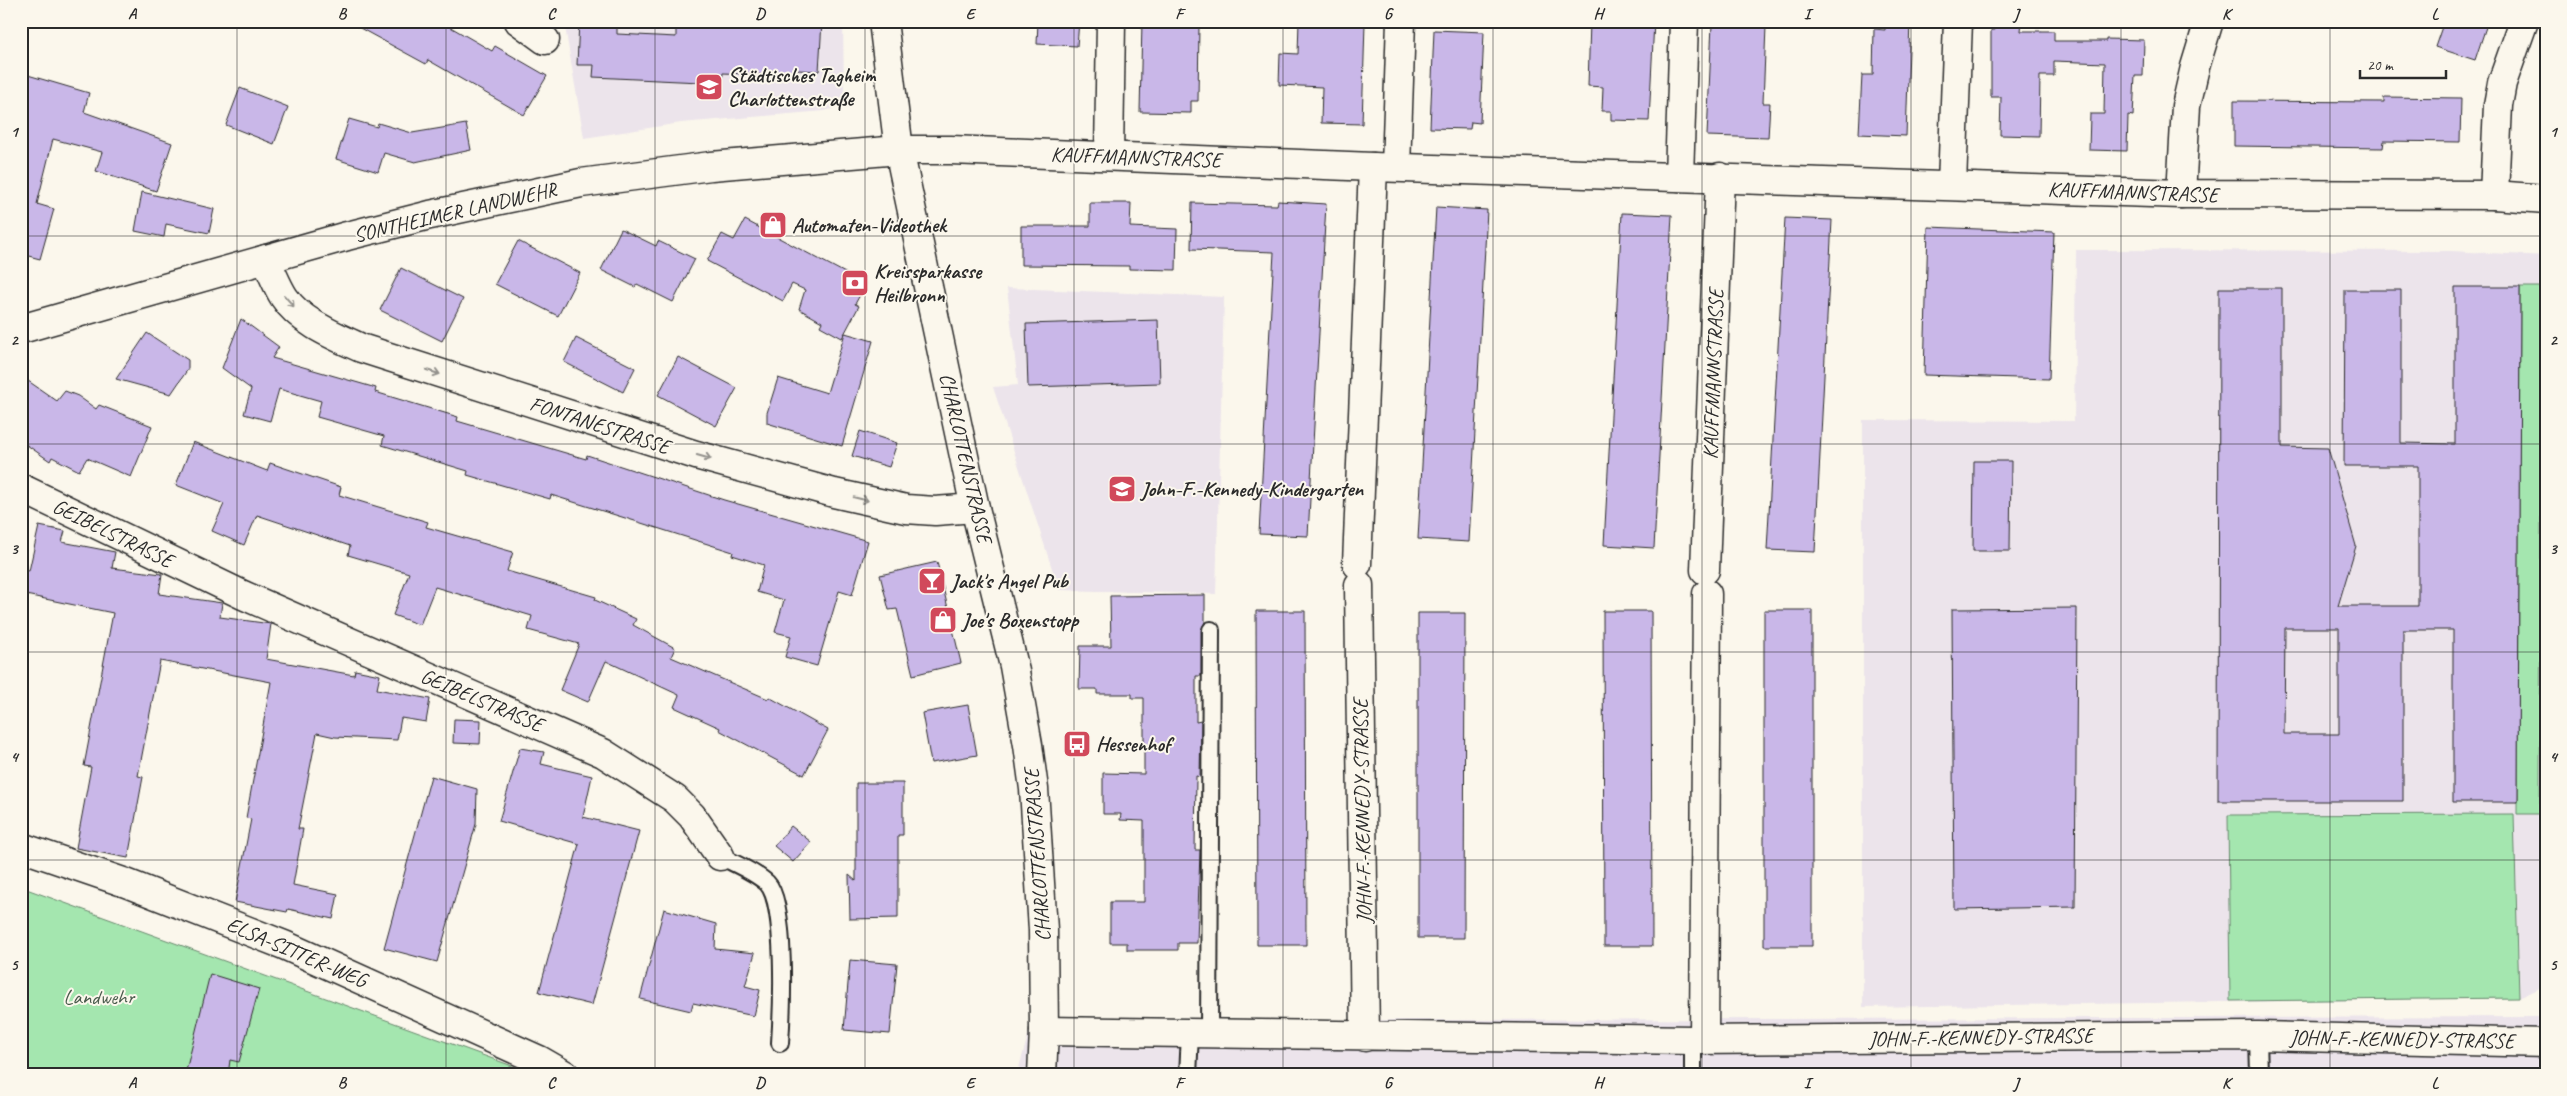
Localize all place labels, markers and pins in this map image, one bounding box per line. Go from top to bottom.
place label: Städtisches Tagheim Charlottenstraße [728,62,876,112]
school or university icon: Städtisches Tagheim Charlottenstraße [694,72,724,102]
shop icon: Automaten-Videothek [758,210,788,240]
place label: Automaten-Videothek [792,212,948,238]
place label: Kreissparkasse Heilbronn [874,258,983,308]
bank icon: Kreissparkasse Heilbronn [840,268,870,298]
school or university icon: John-F.-Kennedy-Kindergarten [1107,474,1137,504]
place label: John-F.-Kennedy-Kindergarten [1139,476,1364,502]
bar icon: Jack's Angel Pub [917,566,947,596]
place label: Jack's Angel Pub [949,568,1070,594]
shop icon: Joe's Boxenstopp [928,605,958,635]
place label: Joe's Boxenstopp [960,607,1080,633]
bus stop icon: Hessenhof [1062,729,1092,759]
place label: Hessenhof [1096,731,1175,757]

